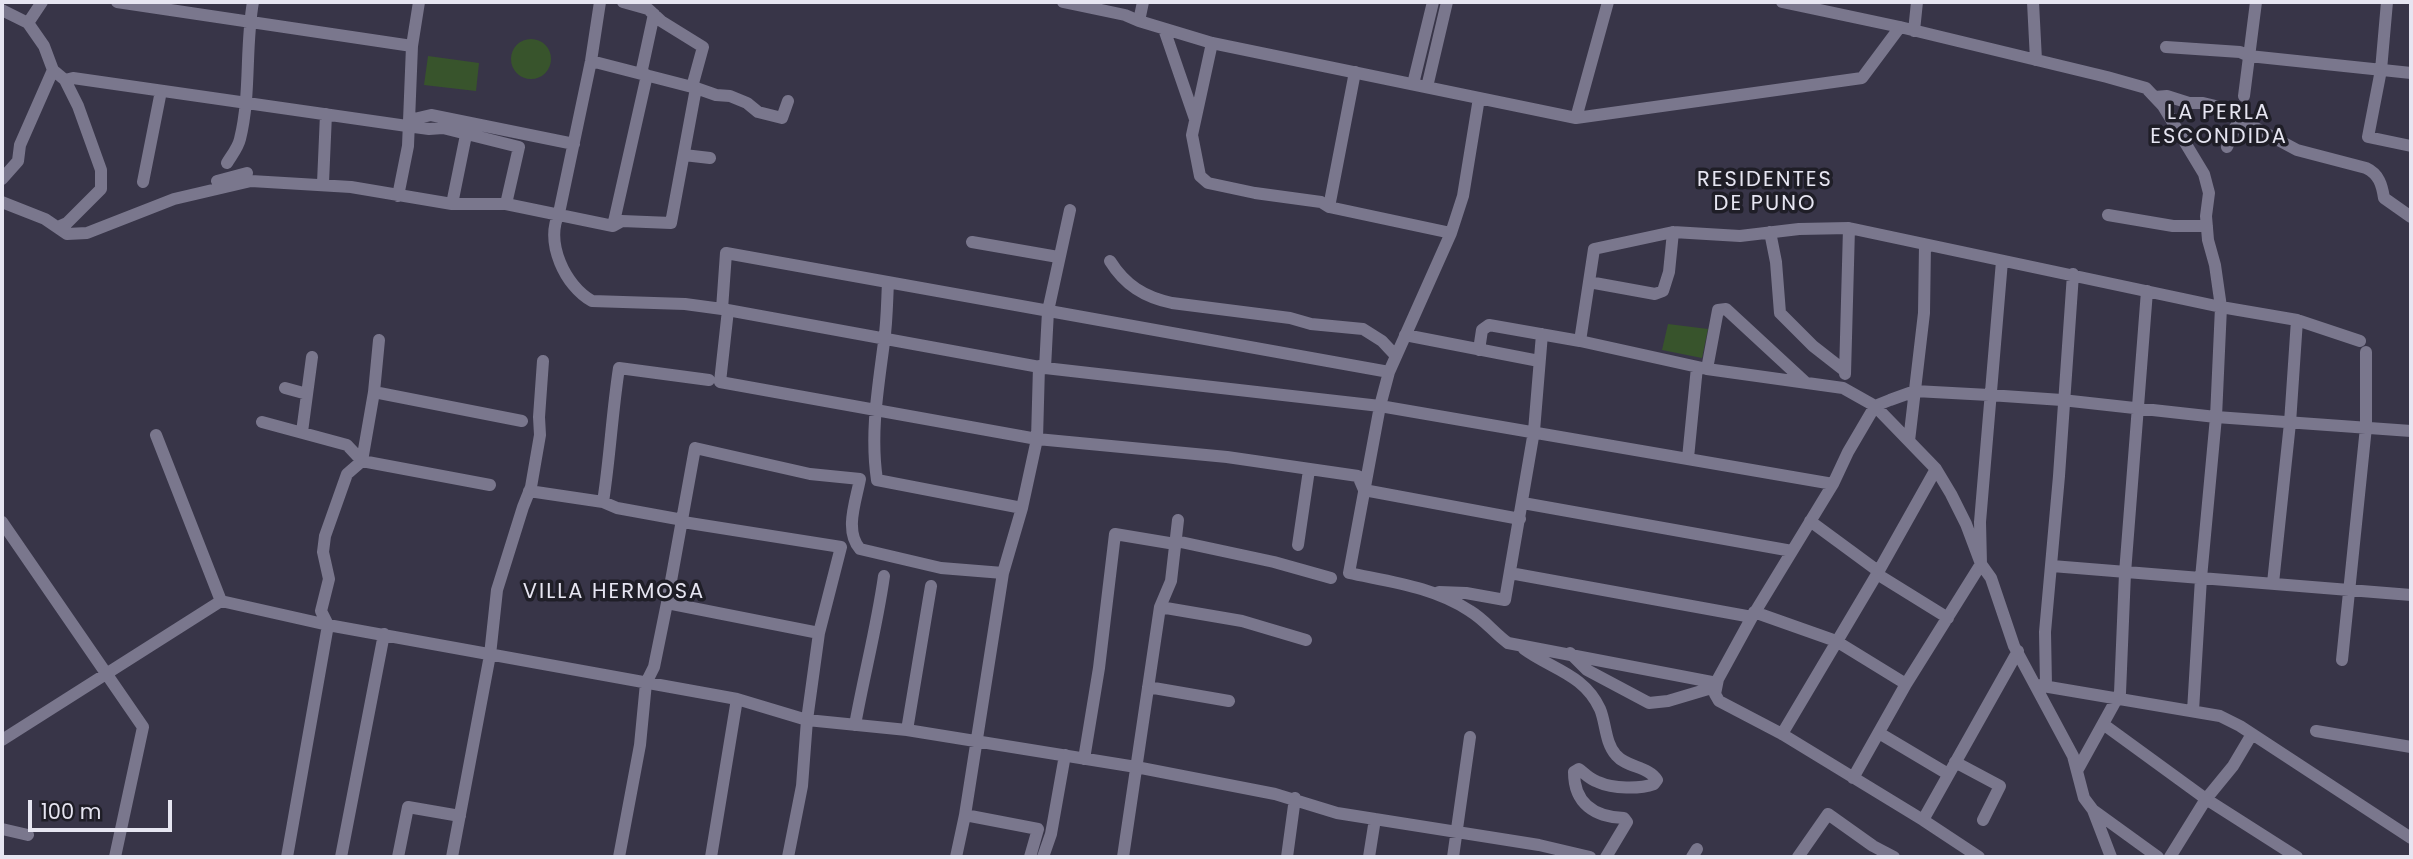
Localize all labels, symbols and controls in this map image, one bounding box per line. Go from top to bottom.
district label: LA PERLA ESCONDIDA [2151,101,2287,151]
district label: RESIDENTES DE PUNO [1698,168,1832,218]
district label: VILLA HERMOSA [524,580,704,606]
scale bar [32,786,175,830]
text: 100 m [41,797,101,826]

